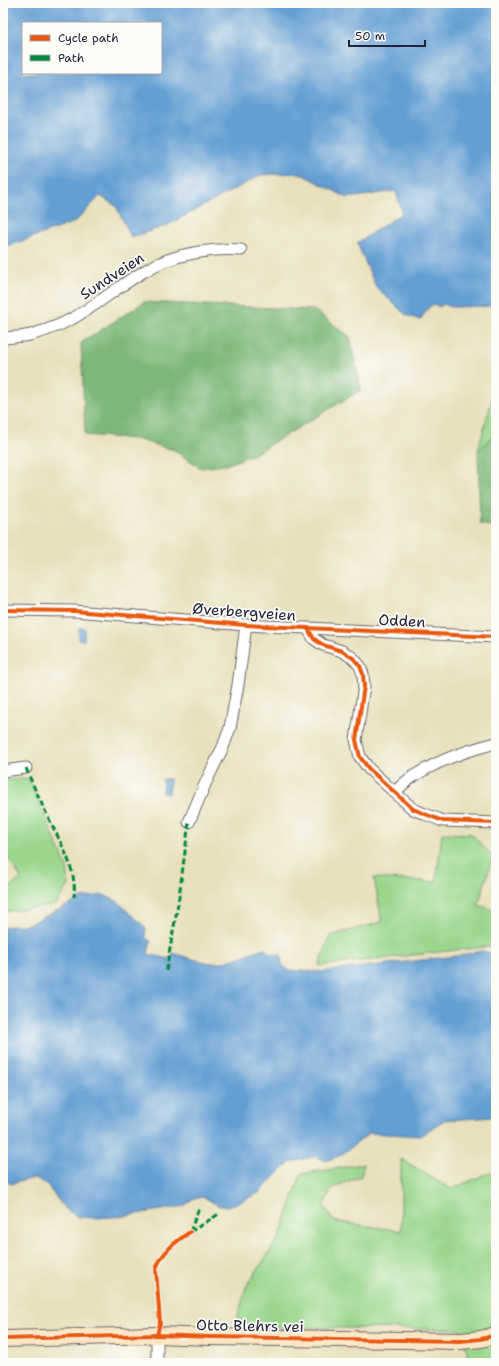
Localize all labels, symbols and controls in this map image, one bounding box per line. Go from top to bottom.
legend [22,22,162,74]
scale bar [349,22,425,48]
text: 50 m [355,28,385,44]
text: Cycle path [58,30,119,46]
text: Path [58,50,84,66]
street label: Sundveien [76,248,148,304]
street label: Øverbergveien [192,598,296,626]
street label: Odden [378,610,426,632]
street label: Otto Blehrs vei [196,1315,304,1337]

